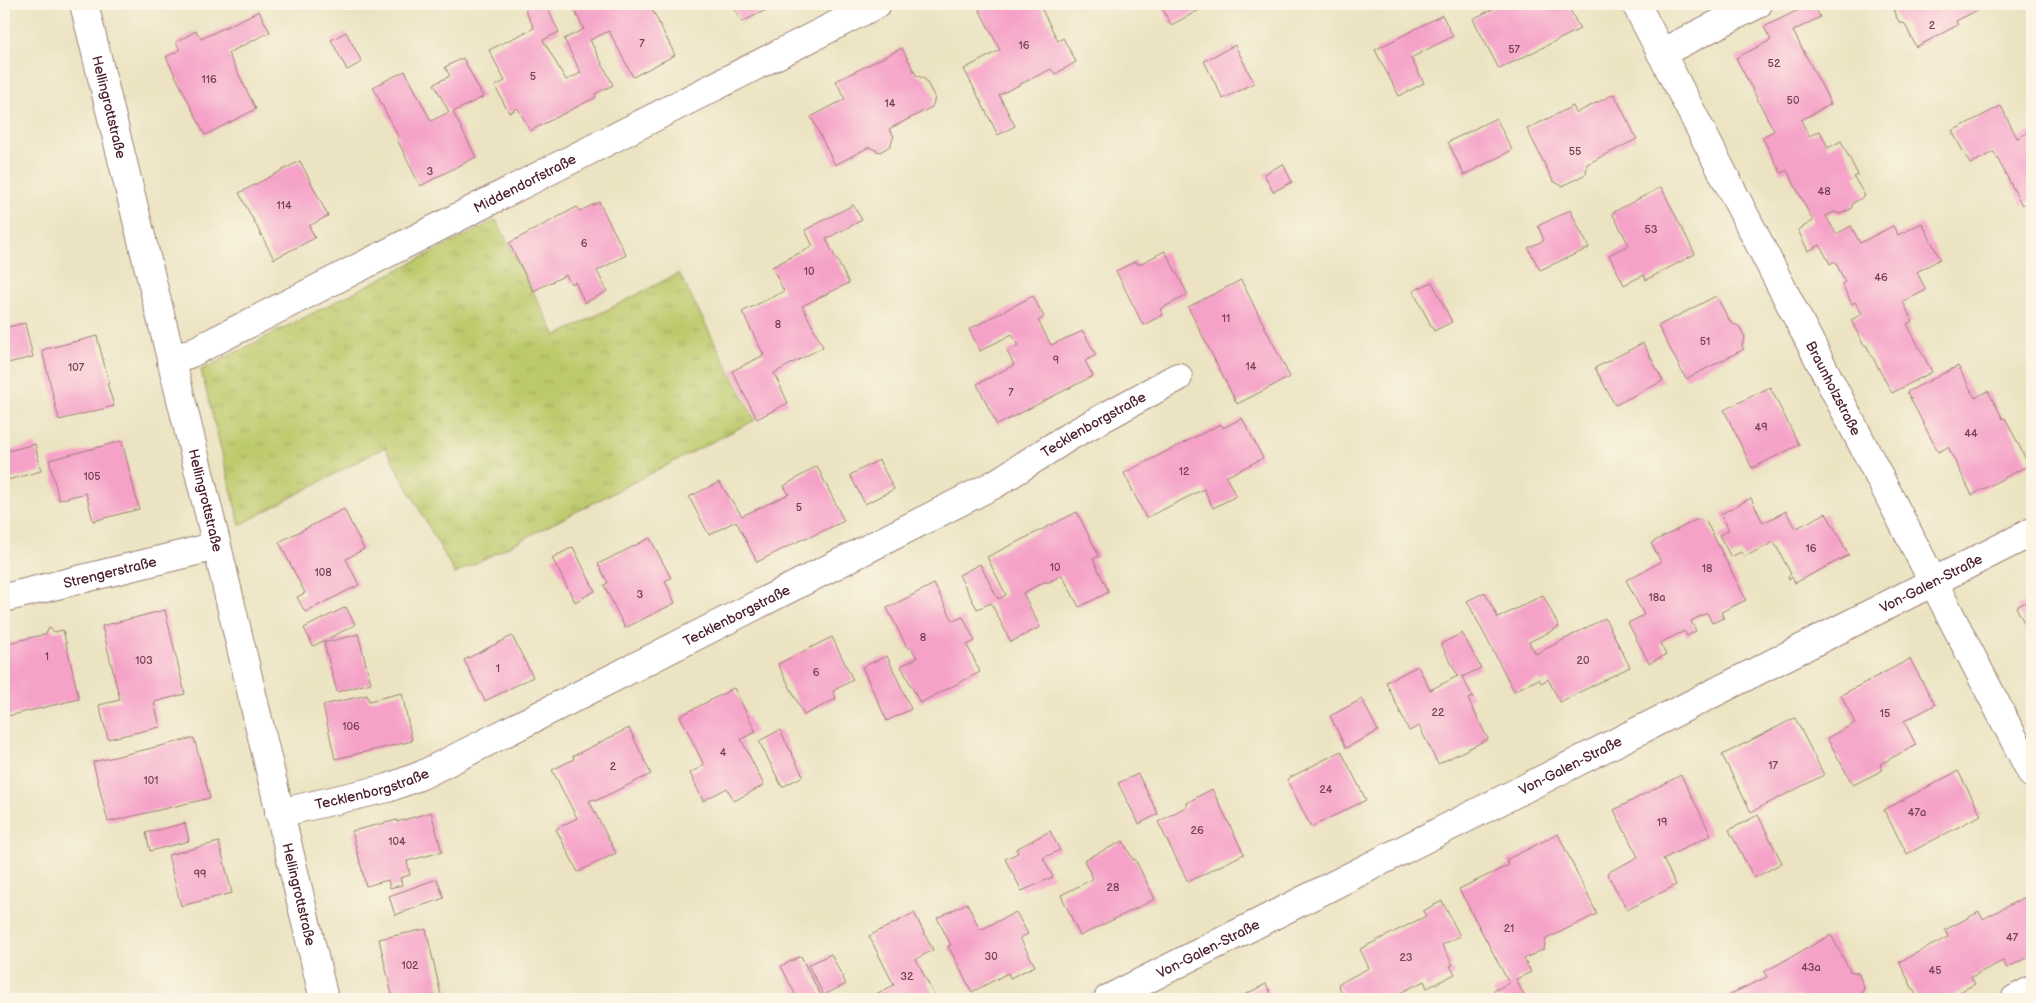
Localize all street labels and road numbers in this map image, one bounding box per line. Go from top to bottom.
street label: Hellingrottstraße [88,54,130,160]
street label: Middendorfstraße [471,151,579,217]
street label: Braunholzstraße [1802,338,1864,438]
street label: Tecklenborgstraße [1038,388,1149,461]
street label: Hellingrottstraße [185,447,226,553]
street label: Von-Galen-Straße [1877,550,1985,617]
street label: Strengerstraße [62,553,158,592]
street label: Tecklenborgstraße [680,581,793,650]
street label: Von-Galen-Straße [1516,733,1625,799]
street label: Tecklenborgstraße [313,765,432,813]
street label: Hellingrottstraße [278,841,319,948]
street label: Von-Galen-Straße [1154,916,1262,982]

